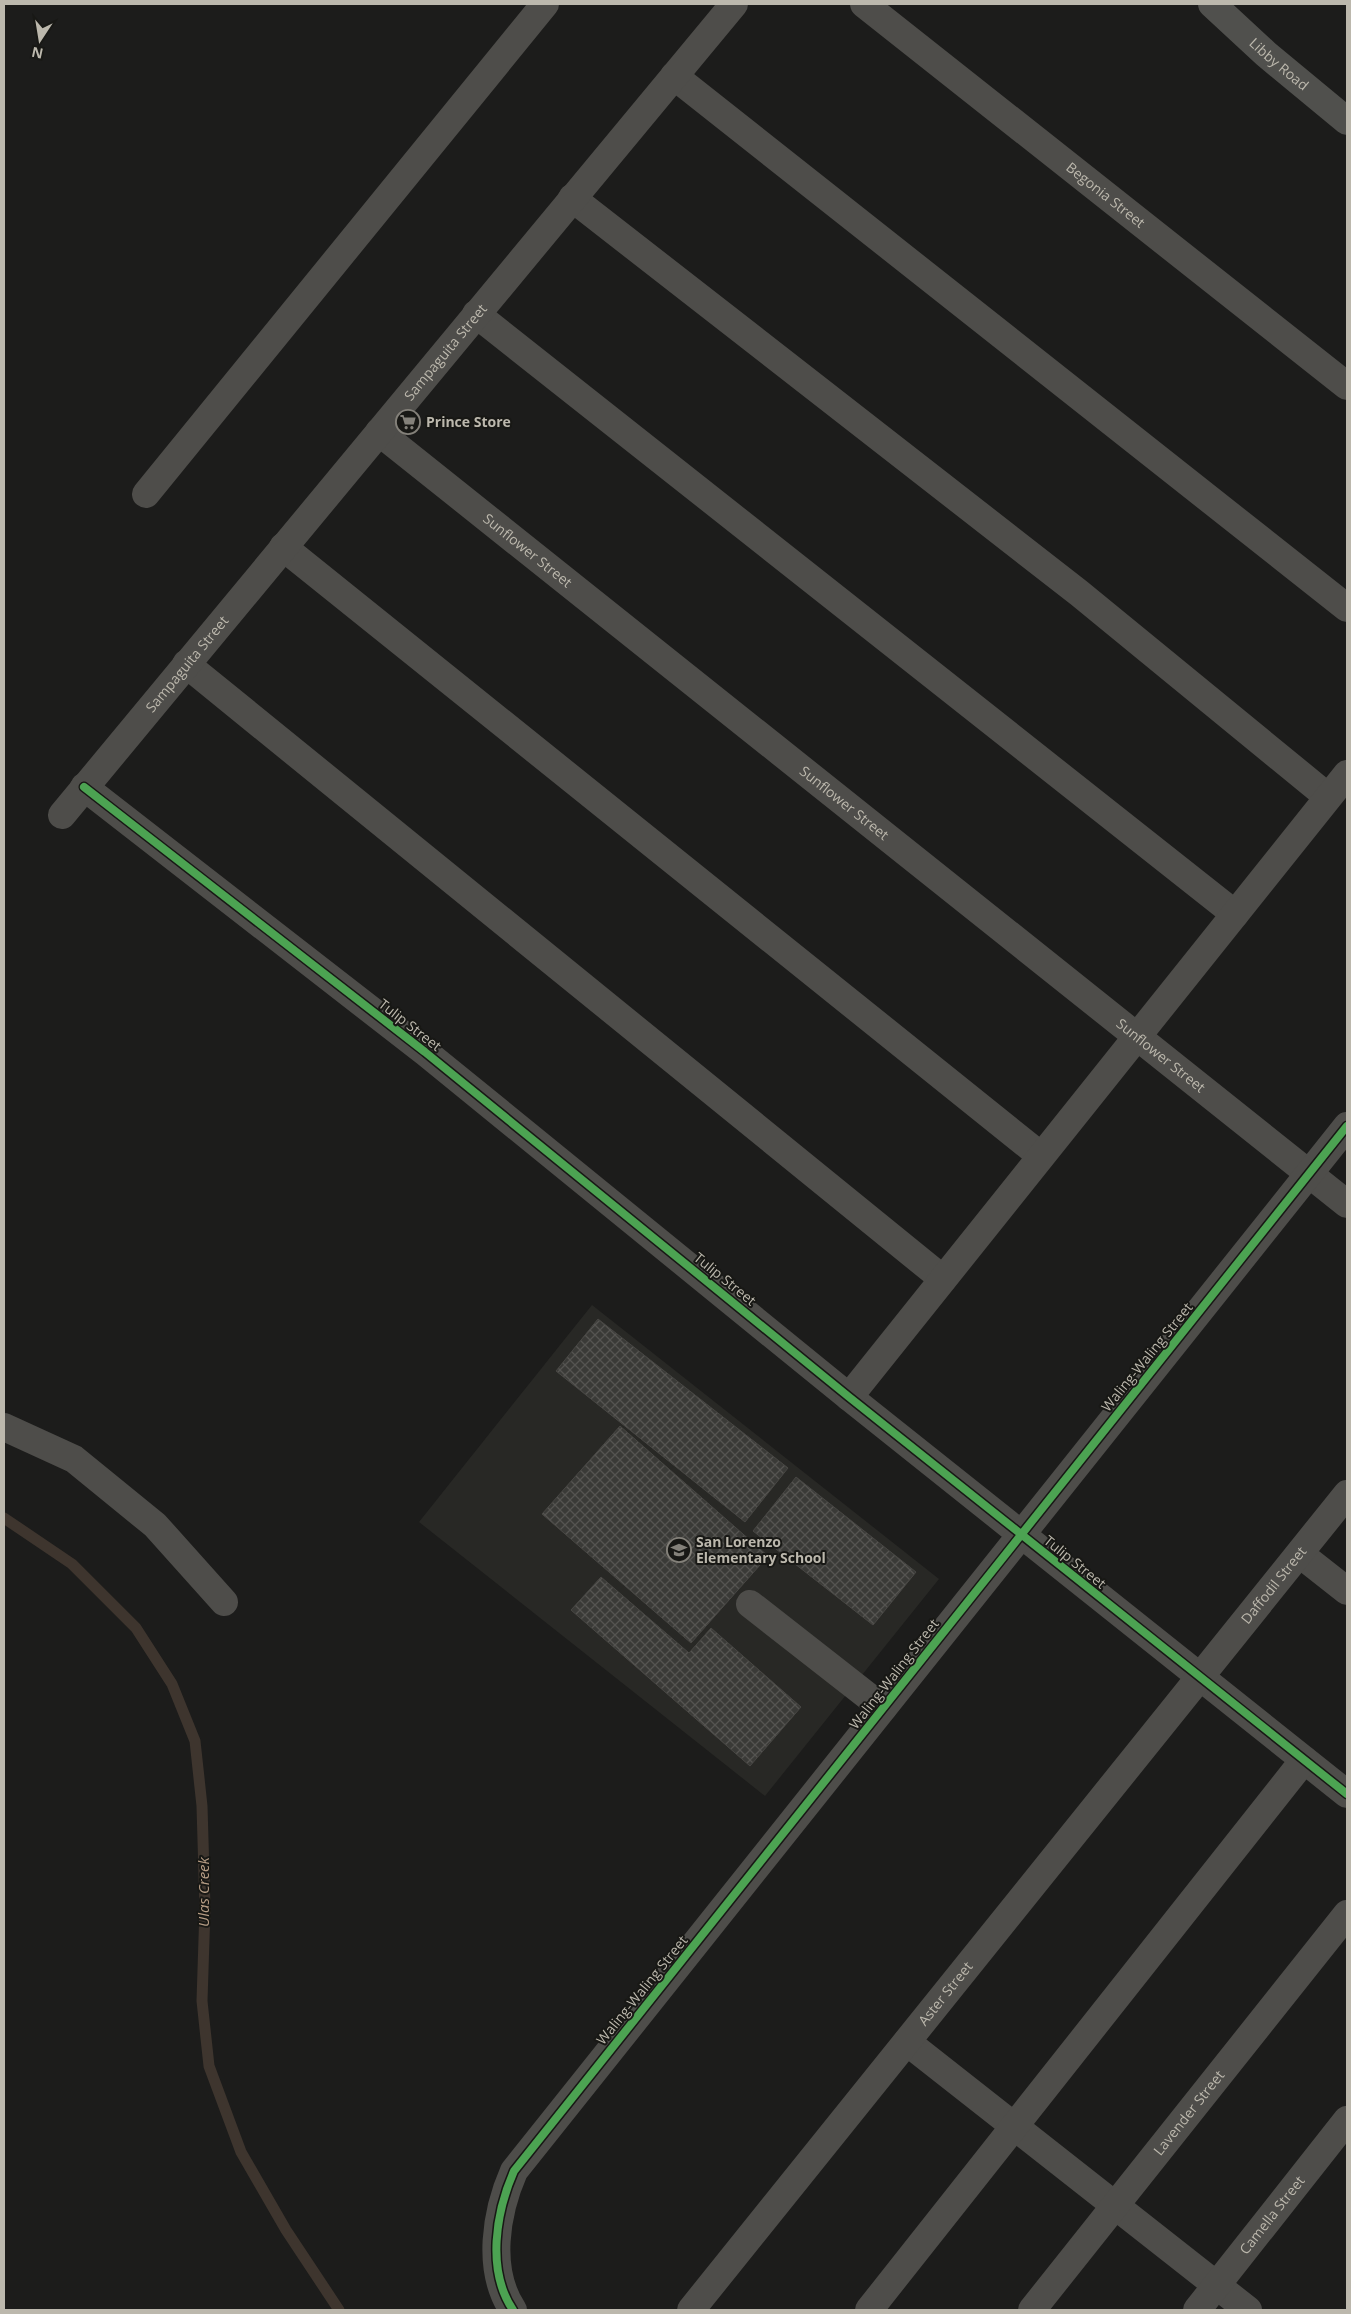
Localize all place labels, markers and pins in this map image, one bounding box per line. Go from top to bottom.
supermarket icon: Prince Store [395,409,421,435]
place label: Prince Store [426,412,511,431]
place label: San Lorenzo Elementary School [696,1532,826,1567]
school or university icon: San Lorenzo Elementary School [666,1537,692,1563]

